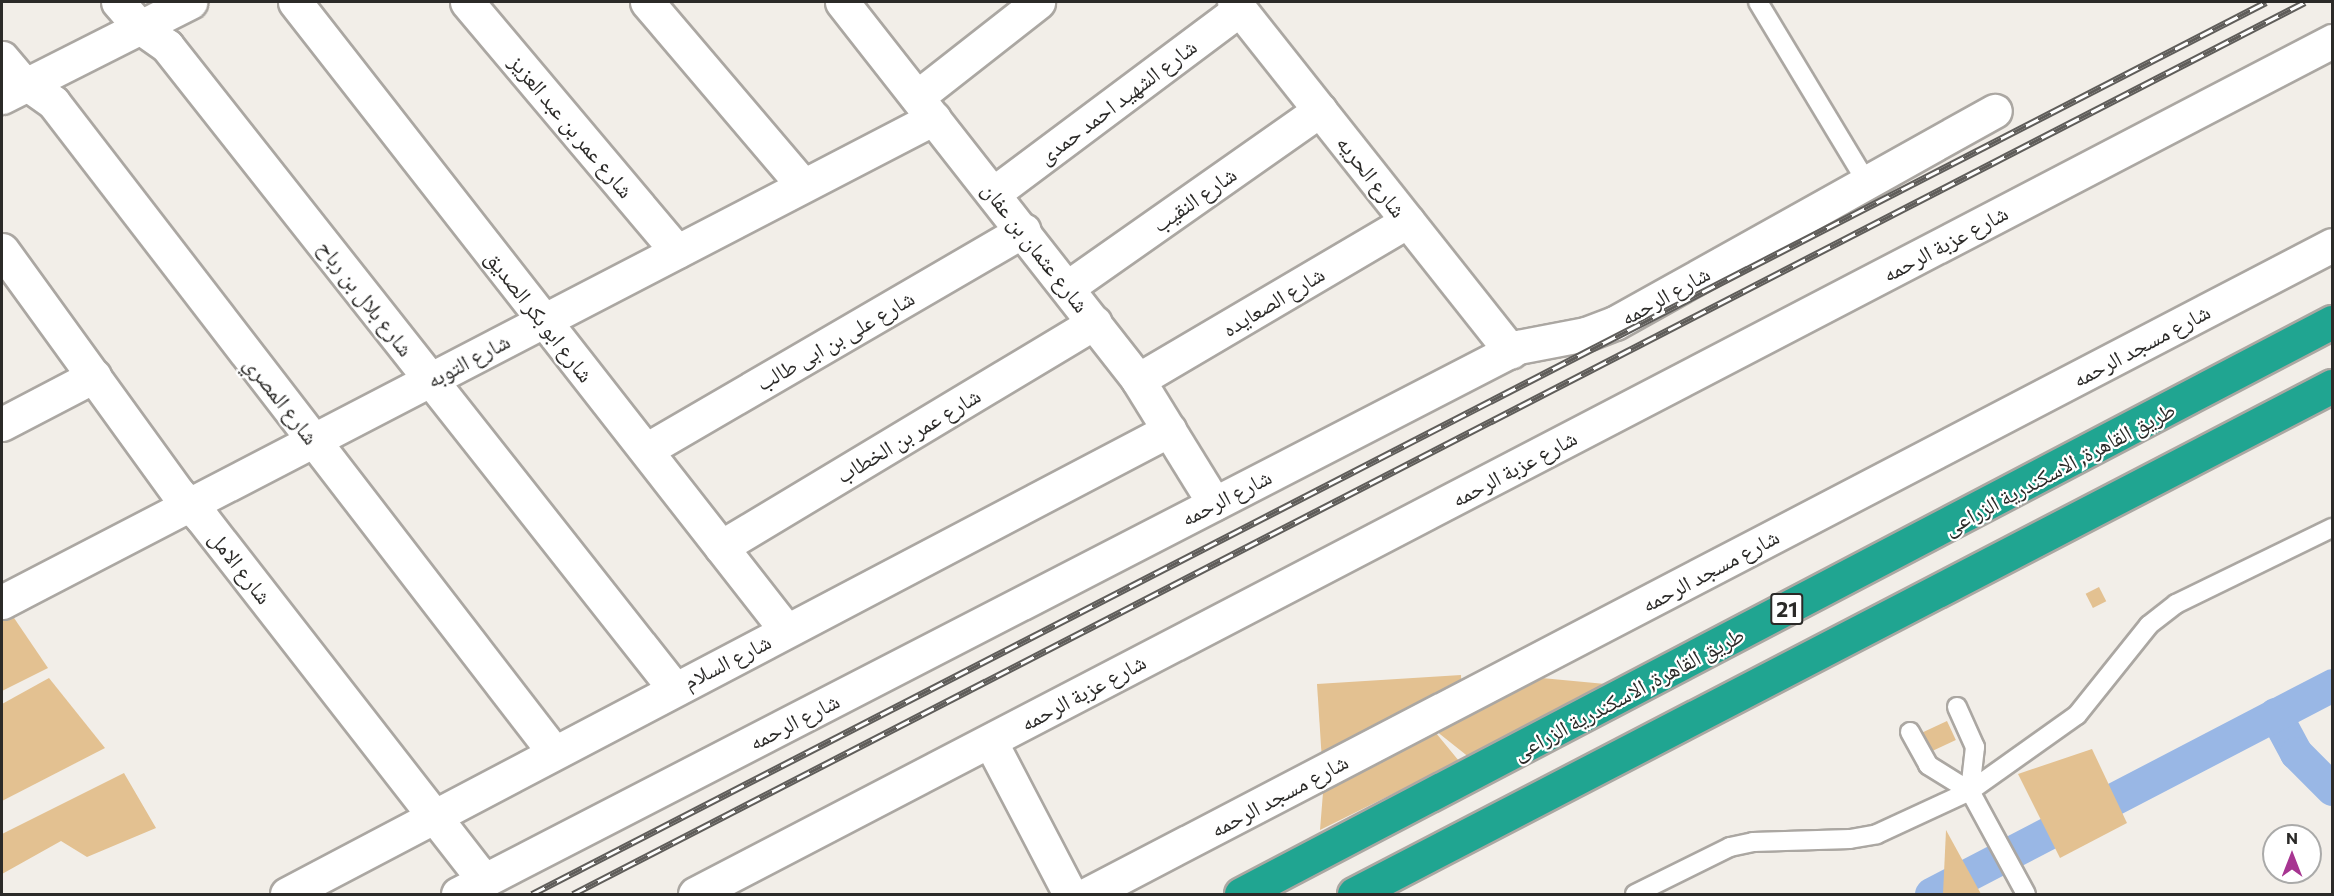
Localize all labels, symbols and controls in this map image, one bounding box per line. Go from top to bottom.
street label: شارع الشهيد احمد حمدى [1033,33,1201,169]
street label: شارع عمر بن عبد العزيز [504,49,640,203]
street label: شارع الحريه [1332,130,1412,222]
street label: شارع النقيب [1147,160,1241,238]
street label: شارع عثمان بن عفان [977,177,1095,317]
street label: شارع عزبة الرحمه [1878,199,2012,287]
street label: شارع بلال بن رباح [312,235,420,361]
street label: شارع ابو بكر الصديق [480,245,600,387]
street label: شارع الصعايده [1217,260,1329,342]
street label: شارع الرحمه [1616,260,1714,330]
street label: شارع على بن ابى طالب [751,284,919,396]
street label: شارع مسجد الرحمه [2068,298,2214,392]
street label: شارع التوبه [422,327,514,393]
street label: شارع المصري [239,351,325,449]
street label: شارع عمر بن الخطاب [831,382,985,488]
street label: طريق القاهرة, الاسكندرية الزراعى [1939,396,2179,540]
street label: شارع عزبة الرحمه [1447,424,1581,512]
street label: شارع الرحمه [1176,463,1276,531]
street label: شارع مسجد الرحمه [1637,523,1783,617]
street label: شارع الامل [204,525,278,609]
road number: 21 [1769,591,1805,627]
street label: طريق القاهرة, الاسكندرية الزراعى [1508,621,1748,765]
street label: شارع السلام [679,628,775,694]
street label: شارع عزبة الرحمه [1016,648,1150,736]
street label: شارع الرحمه [744,687,844,755]
street label: شارع مسجد الرحمه [1206,748,1352,842]
north arrow [2262,824,2322,884]
text: N [2286,828,2298,847]

